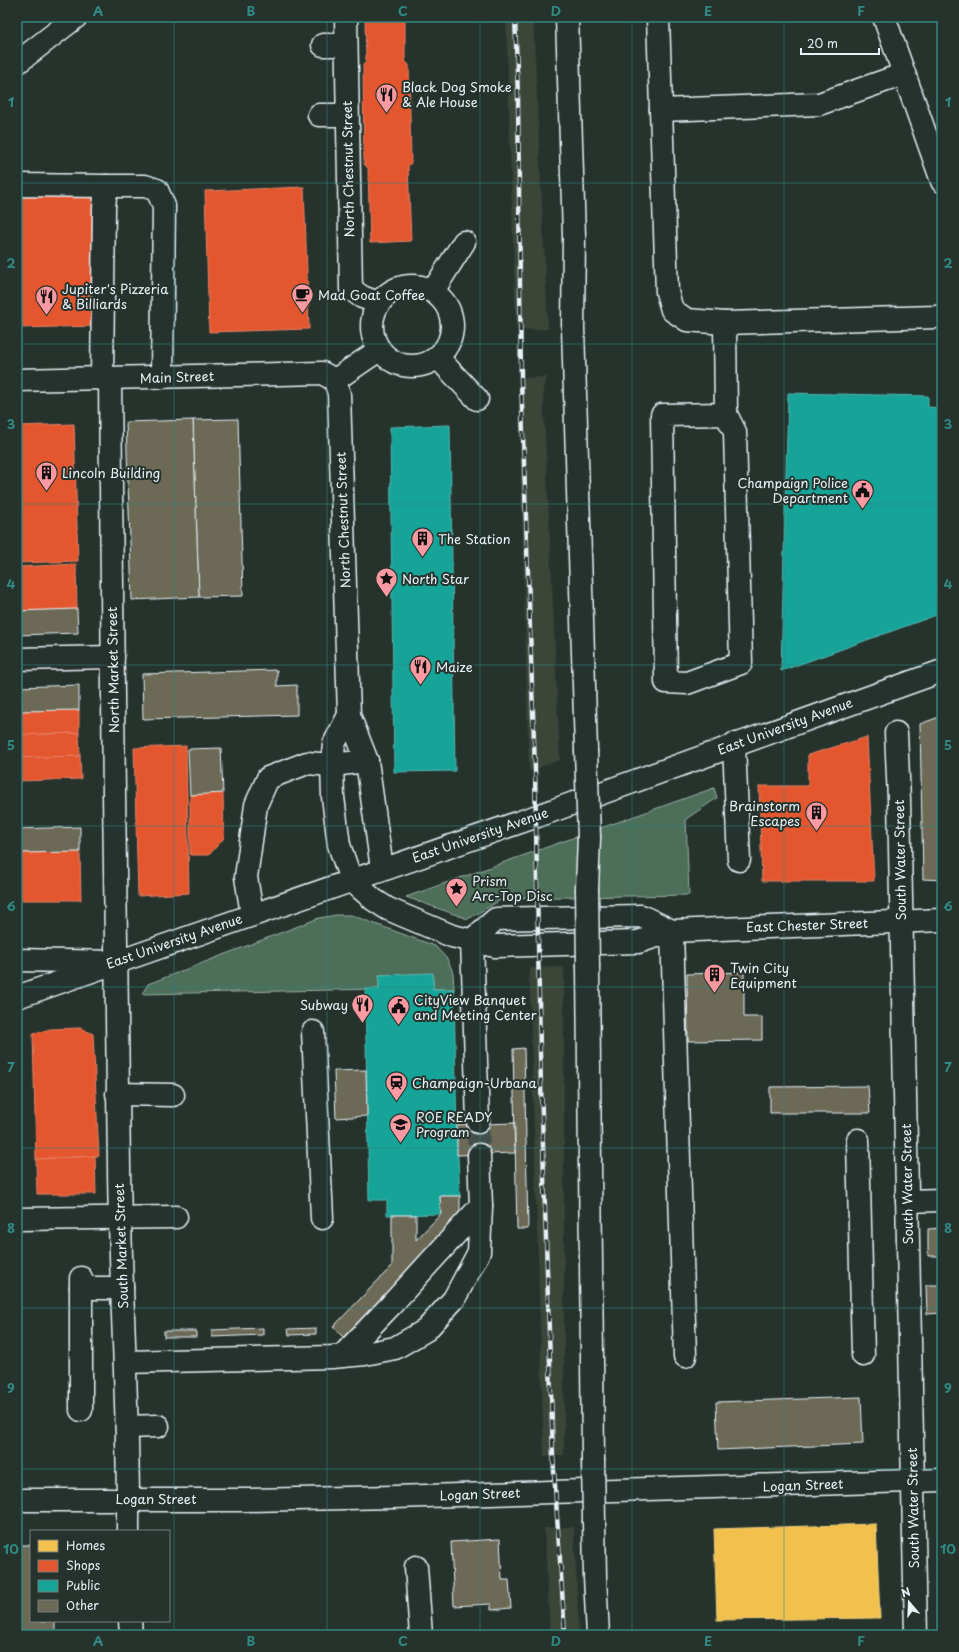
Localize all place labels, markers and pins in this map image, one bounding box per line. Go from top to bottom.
place label: Black Dog Smoke & Ale House [402,77,512,111]
restaurant icon: Black Dog Smoke & Ale House [374,81,400,114]
place label: Jupiter's Pizzeria & Billiards [62,279,169,313]
cafe icon: Mad Goat Coffee [289,282,315,315]
restaurant icon: Jupiter's Pizzeria & Billiards [34,283,60,316]
place label: Mad Goat Coffee [318,285,425,304]
building icon: Lincoln Building [34,460,60,493]
place label: Lincoln Building [62,463,160,482]
place label: Champaign Police Department [737,473,848,507]
public building icon: Champaign Police Department [850,477,876,510]
building icon: The Station [409,526,435,559]
place label: The Station [438,529,511,548]
place icon: North Star [374,566,400,599]
place label: North Star [402,569,469,588]
restaurant icon: Maize [407,654,433,687]
place label: Maize [436,657,473,676]
place label: Brainstorm Escapes [729,796,800,830]
building icon: Brainstorm Escapes [803,800,829,833]
place label: Prism Arc-Top Disc [472,871,553,905]
place icon: Prism Arc-Top Disc [443,875,469,908]
place label: Twin City Equipment [730,958,797,992]
building icon: Twin City Equipment [702,962,728,995]
place label: CityView Banquet and Meeting Center [414,990,538,1024]
restaurant icon: Subway [350,992,376,1025]
public building icon: CityView Banquet and Meeting Center [385,994,411,1027]
place label: Subway [300,995,348,1014]
station icon: Champaign-Urbana [384,1070,410,1103]
place label: Champaign-Urbana [412,1073,538,1092]
place label: ROE READY Program [416,1107,493,1141]
school or university icon: ROE READY Program [388,1111,414,1144]

